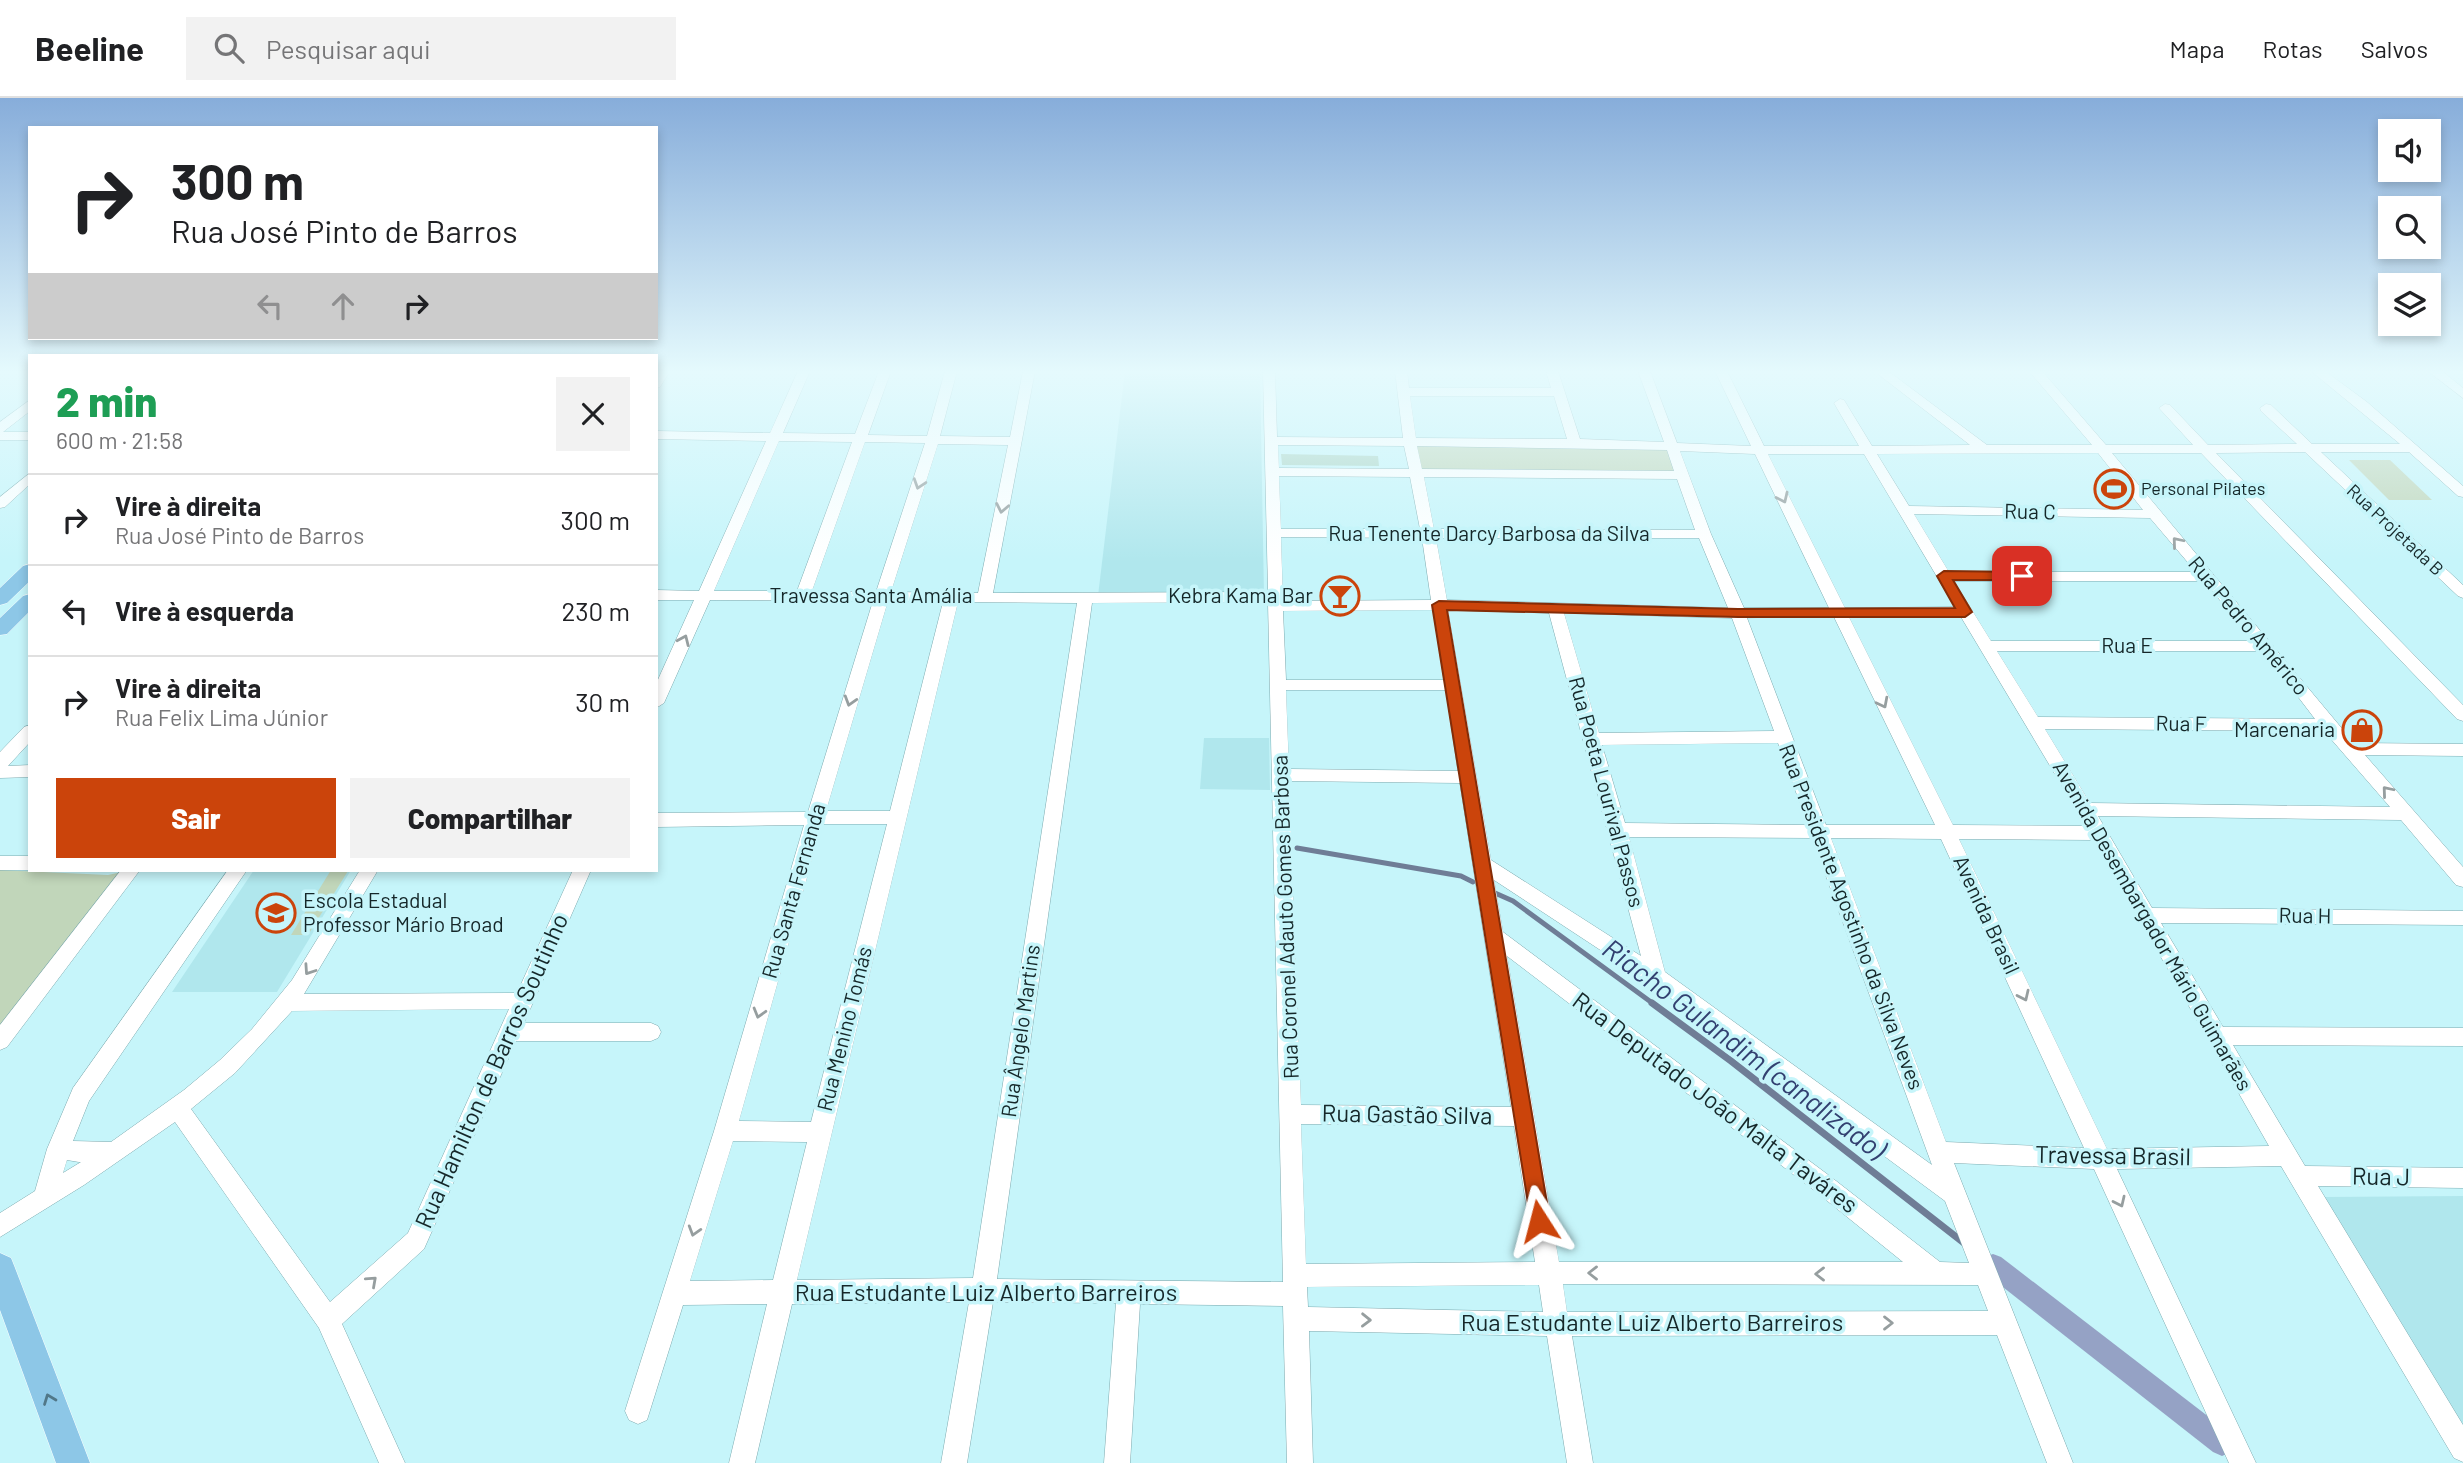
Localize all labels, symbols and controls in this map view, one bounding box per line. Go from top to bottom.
search box [186,17,676,80]
text: Beeline [35,28,144,68]
icon: search [210,29,248,67]
text: Pesquisar aqui [266,33,431,64]
text: Mapa [2170,34,2225,63]
text: Rotas [2263,34,2323,63]
text: Salvos [2361,34,2428,63]
map controls [2378,119,2441,336]
button: sound [2378,119,2441,182]
text: 300 m [171,151,304,210]
icon: right [56,154,147,245]
button: search [2378,196,2441,259]
text: Rua José Pinto de Barros [171,211,518,249]
button: layers [2378,273,2441,336]
icon: left [251,287,289,325]
icon: ahead [324,287,362,325]
icon: right [397,287,435,325]
text: 2 min [56,375,157,425]
button: close [556,377,630,451]
text: 600 m · 21:58 [56,426,183,454]
sports icon: Personal Pilates [2093,468,2135,510]
one-way arrow [913,477,927,489]
place label: Personal Pilates [2141,477,2265,499]
street label: Rua Projetada B [2343,479,2449,580]
text: Vire à direita [115,490,261,521]
one-way arrow [1775,491,1789,504]
street label: Rua C [2004,498,2056,523]
icon: right [56,501,94,539]
one-way arrow [995,502,1010,514]
text: 300 m [561,504,630,535]
street label: Rua Tenente Darcy Barbosa da Silva [1328,520,1650,545]
text: Rua José Pinto de Barros [115,521,364,549]
one-way arrow [2173,537,2185,550]
pin [1992,546,2052,606]
street label: Rua Pedro Américo [2184,551,2314,699]
icon: arrive [2003,557,2041,595]
bar icon: Kebra Kama Bar [1319,575,1361,617]
street label: Travessa Santa Amália [769,582,973,607]
place label: Kebra Kama Bar [1168,582,1313,607]
icon: left [56,592,94,630]
text: Vire à esquerda [115,595,294,626]
text: 230 m [561,595,630,626]
street label: Rua E [2101,632,2153,657]
one-way arrow [676,635,690,648]
text: Vire à direita [115,672,261,703]
street label: Rua Poeta Lourival Passos [1565,674,1650,910]
icon: right [56,683,94,721]
text: 30 m [575,686,630,717]
one-way arrow [844,694,859,706]
one-way arrow [1874,696,1888,708]
text: Rua Felix Lima Júnior [115,703,328,731]
shop icon: Marcenaria [2341,709,2383,751]
street label: Rua F [2155,710,2207,735]
place label: Marcenaria [2234,716,2335,741]
street label: Rua Presidente Agostinho da Silva Neves [1775,740,1930,1093]
street label: Rua Coronel Adauto Gomes Barbosa [1266,755,1303,1080]
street label: Avenida Desembargador Mário Guimarães [2048,756,2258,1094]
button: Sair [56,778,336,858]
button: Compartilhar [350,778,630,858]
one-way arrow [2383,786,2395,799]
street label: Rua Santa Fernanda [756,800,830,981]
street label: Avenida Brasil [1949,851,2026,978]
place label: Escola Estadual Professor Mário Broad [303,887,504,936]
school or university icon: Escola Estadual Professor Mário Broad [255,892,297,934]
street label: Rua H [2278,902,2332,927]
street label: Rua Hamilton de Barros Soutinho [408,909,573,1232]
water label: Riacho Gulandim (canalizado) [1596,931,1894,1167]
street label: Rua Ângelo Martins [995,943,1044,1119]
street label: Rua Menino Tomás [811,944,876,1114]
one-way arrow [304,963,317,976]
street label: Rua Deputado João Malta Taváres [1568,985,1864,1219]
one-way arrow [2016,989,2030,1001]
one-way arrow [753,1007,767,1019]
street label: Rua Gastão Silva [1321,1098,1493,1129]
street label: Travessa Brasil [2035,1139,2191,1170]
street label: Rua J [2352,1160,2411,1191]
position arrow [1502,1184,1576,1258]
one-way arrow [2112,1195,2126,1208]
one-way arrow [688,1224,702,1237]
one-way arrow [1587,1265,1597,1281]
one-way arrow [1814,1266,1825,1282]
one-way arrow [364,1277,377,1289]
street label: Rua Estudante Luiz Alberto Barreiros [795,1277,1177,1306]
street label: Rua Estudante Luiz Alberto Barreiros [1461,1307,1843,1336]
one-way arrow [1361,1312,1372,1328]
one-way arrow [1883,1315,1893,1331]
one-way arrow [44,1394,58,1406]

